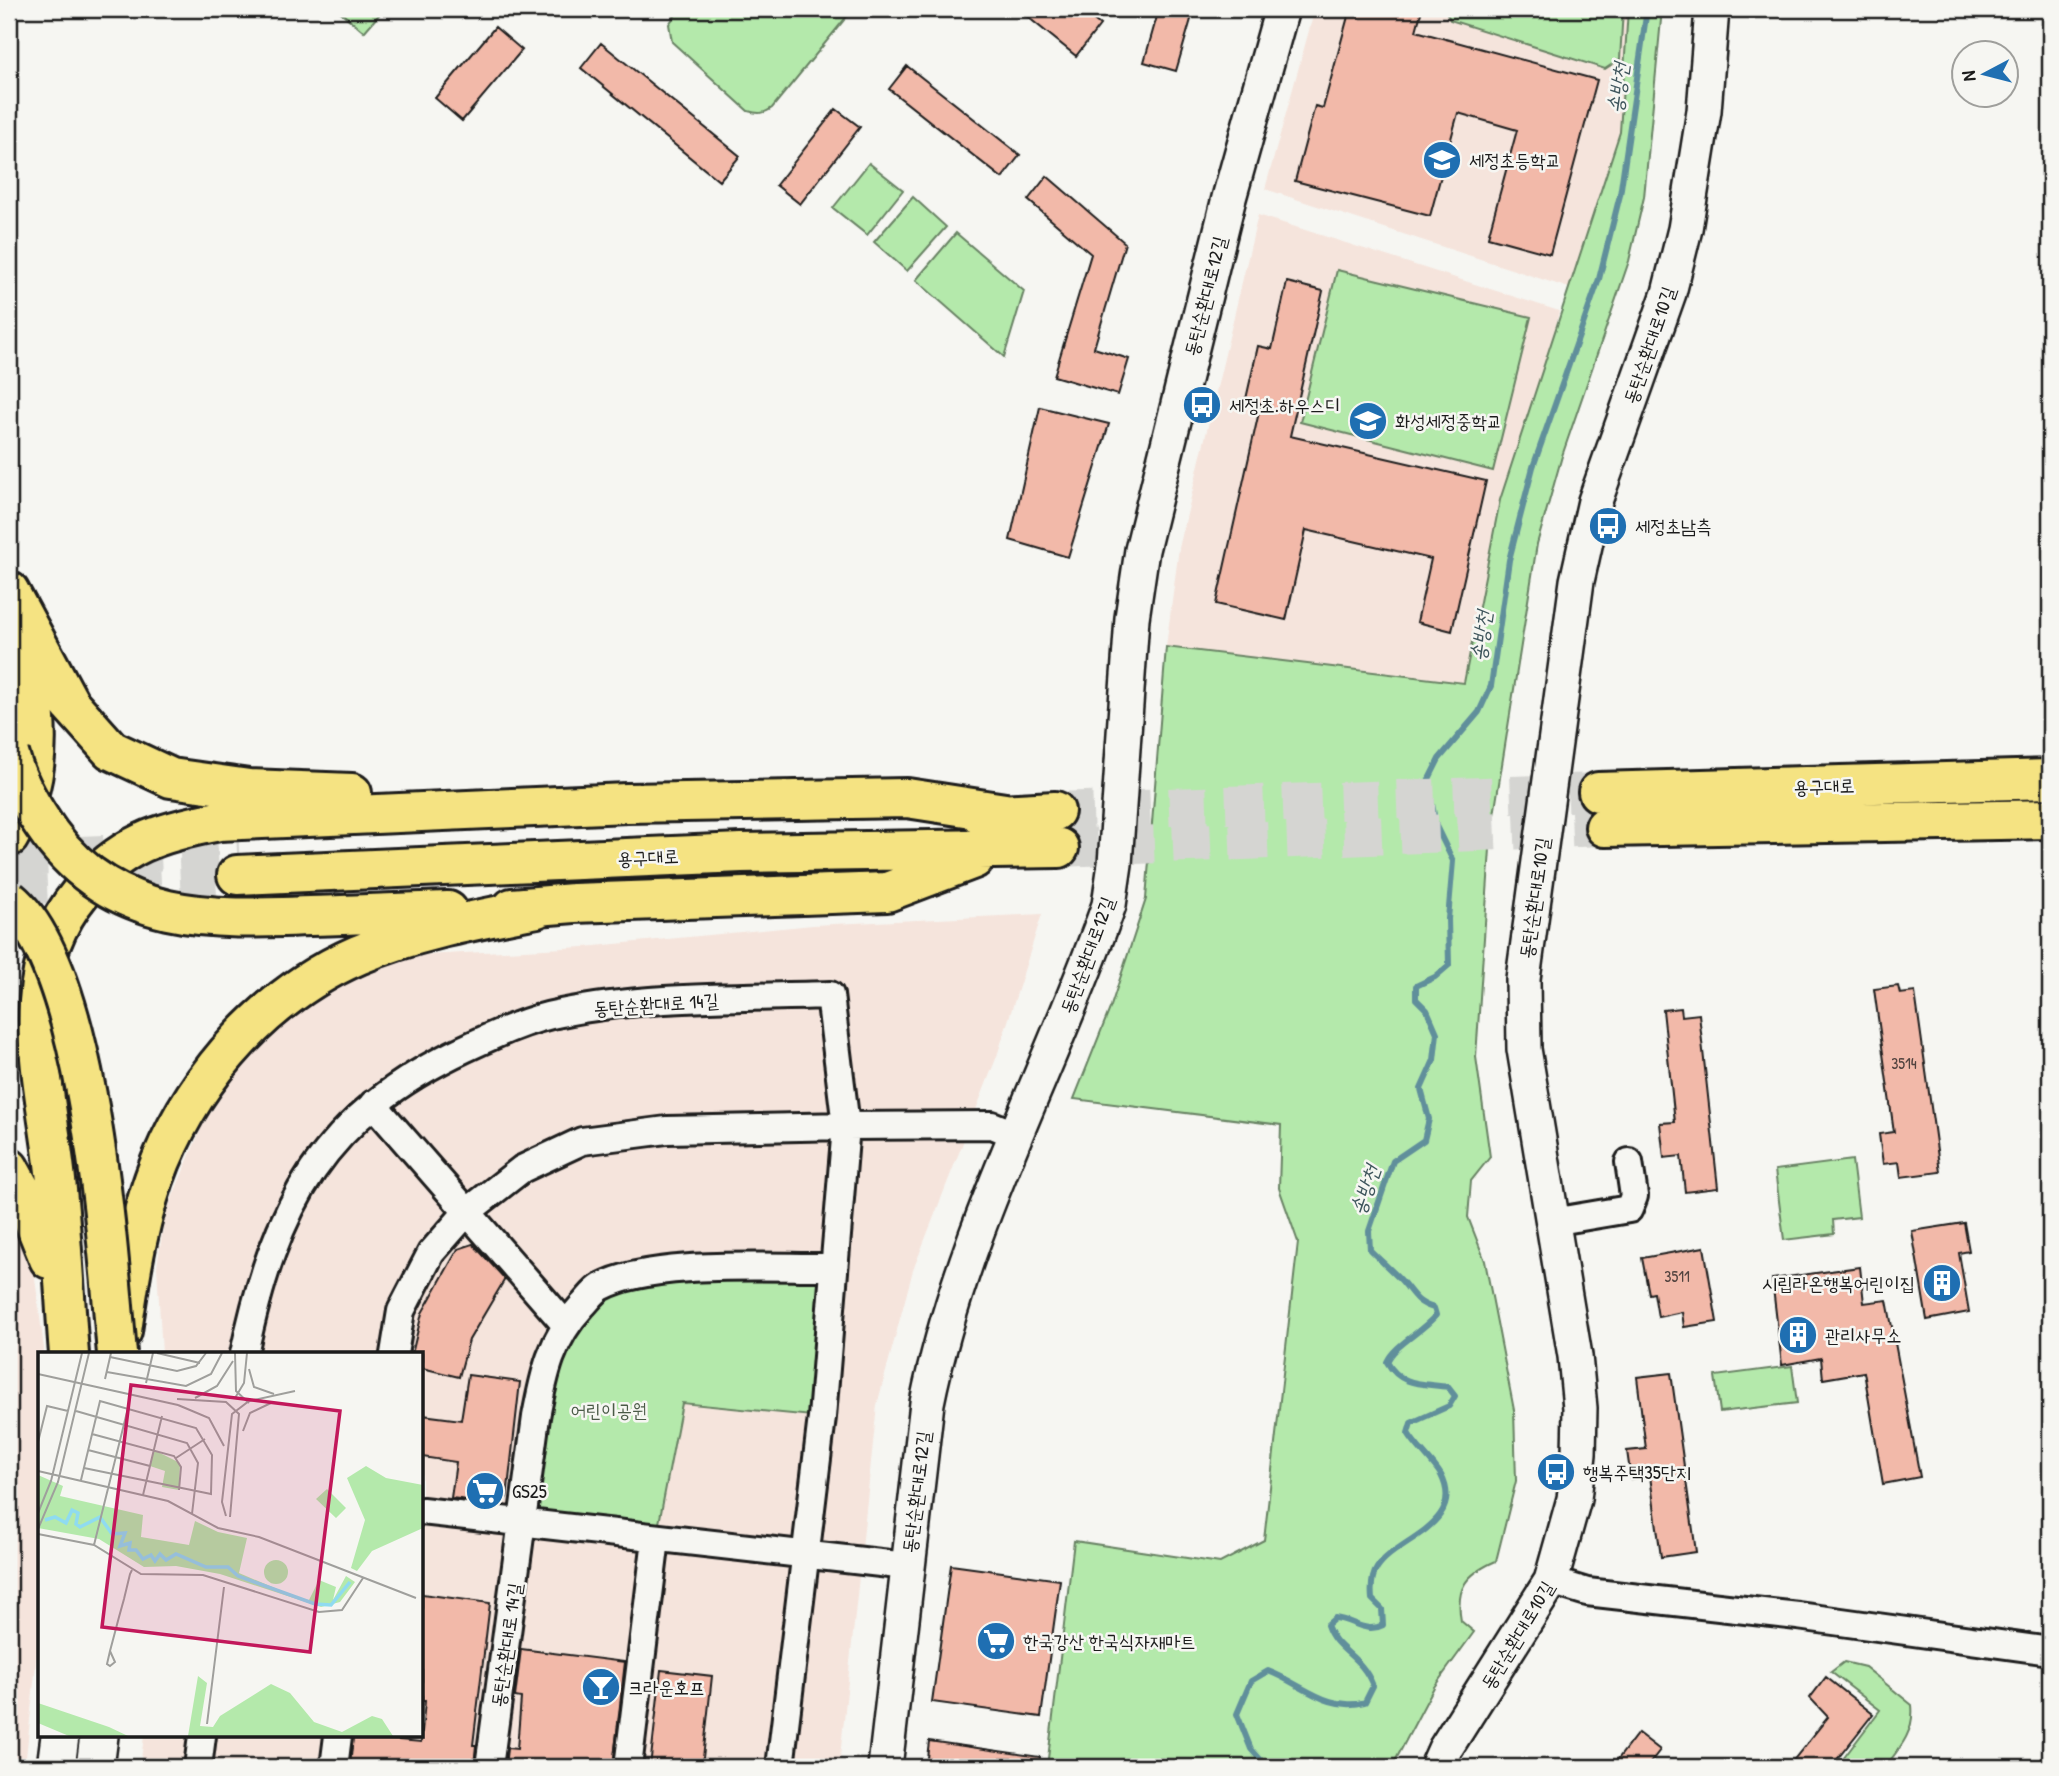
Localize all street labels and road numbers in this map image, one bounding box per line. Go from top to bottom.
street label: 동탄순환대로12길 [1178,233,1232,359]
street label: 동탄순환대로10길 [1617,283,1681,407]
street label: 용구대로 [1793,772,1855,800]
street label: 동탄순환대로10길 [1513,836,1555,960]
street label: 용구대로 [617,842,679,872]
street label: 동탄순환대로12길 [1054,893,1120,1017]
street label: 동탄순환대로 14길 [593,987,719,1021]
street label: 동탄순환대로12길 [896,1429,936,1555]
street label: 동탄순환대로10길 [1474,1576,1560,1694]
street label: 동탄순환대로 14길 [484,1581,528,1709]

